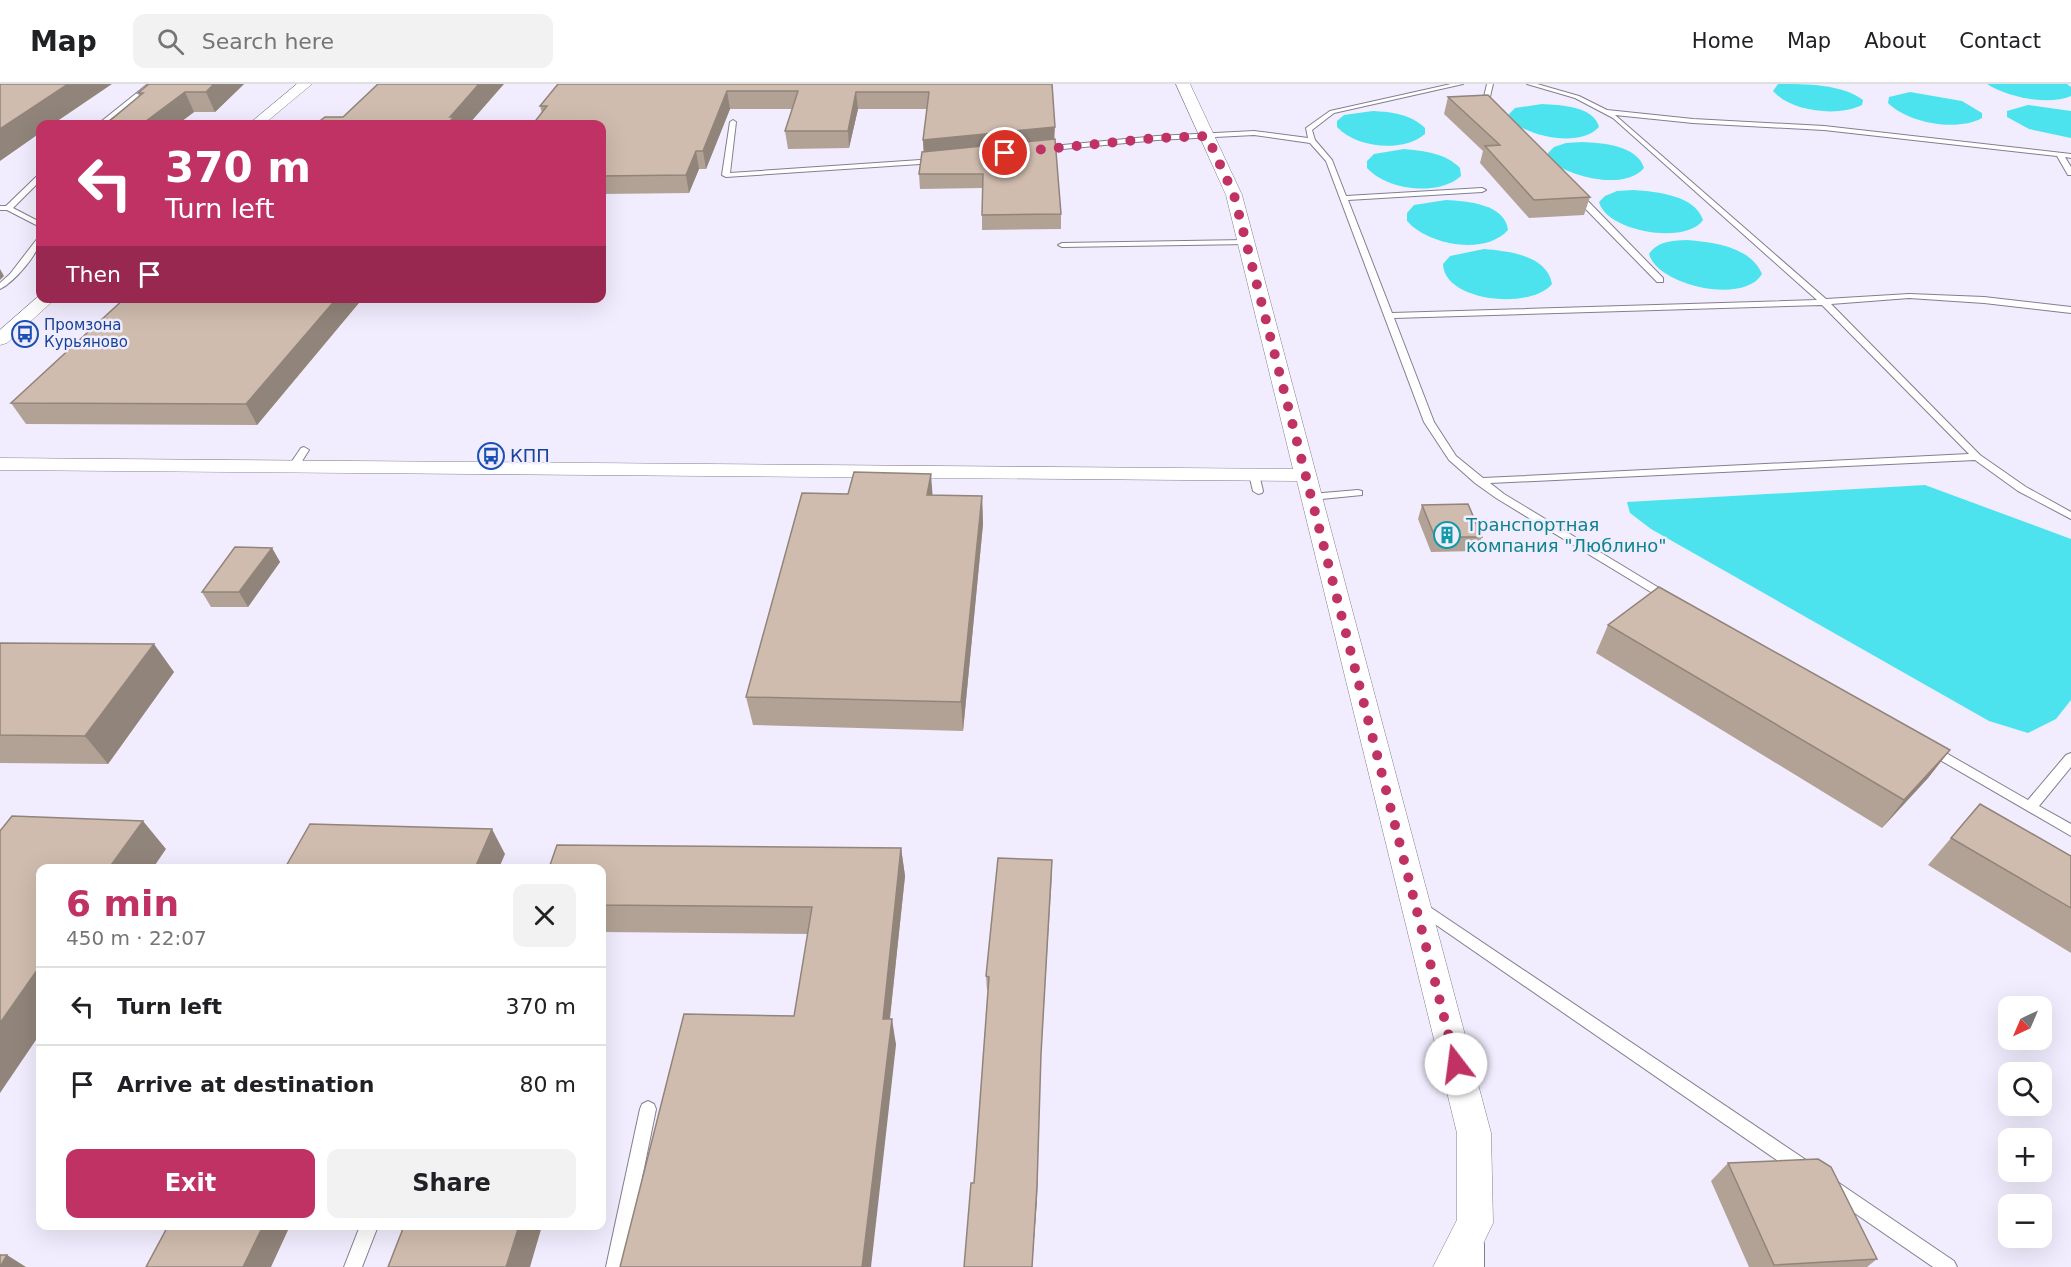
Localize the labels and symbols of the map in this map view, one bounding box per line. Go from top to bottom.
pin [979,127,1030,178]
place label: Промзона Курьяново [44,316,128,351]
bus stop icon: Промзона Курьяново [10,319,40,349]
bus stop icon: КПП [476,441,506,471]
place label: КПП [510,445,550,466]
place label: Транспортная компания "Люблино" [1465,514,1667,556]
building icon: Транспортная компания "Люблино" [1432,520,1462,550]
north arrow [1998,996,2052,1050]
position arrow [1424,1032,1488,1096]

